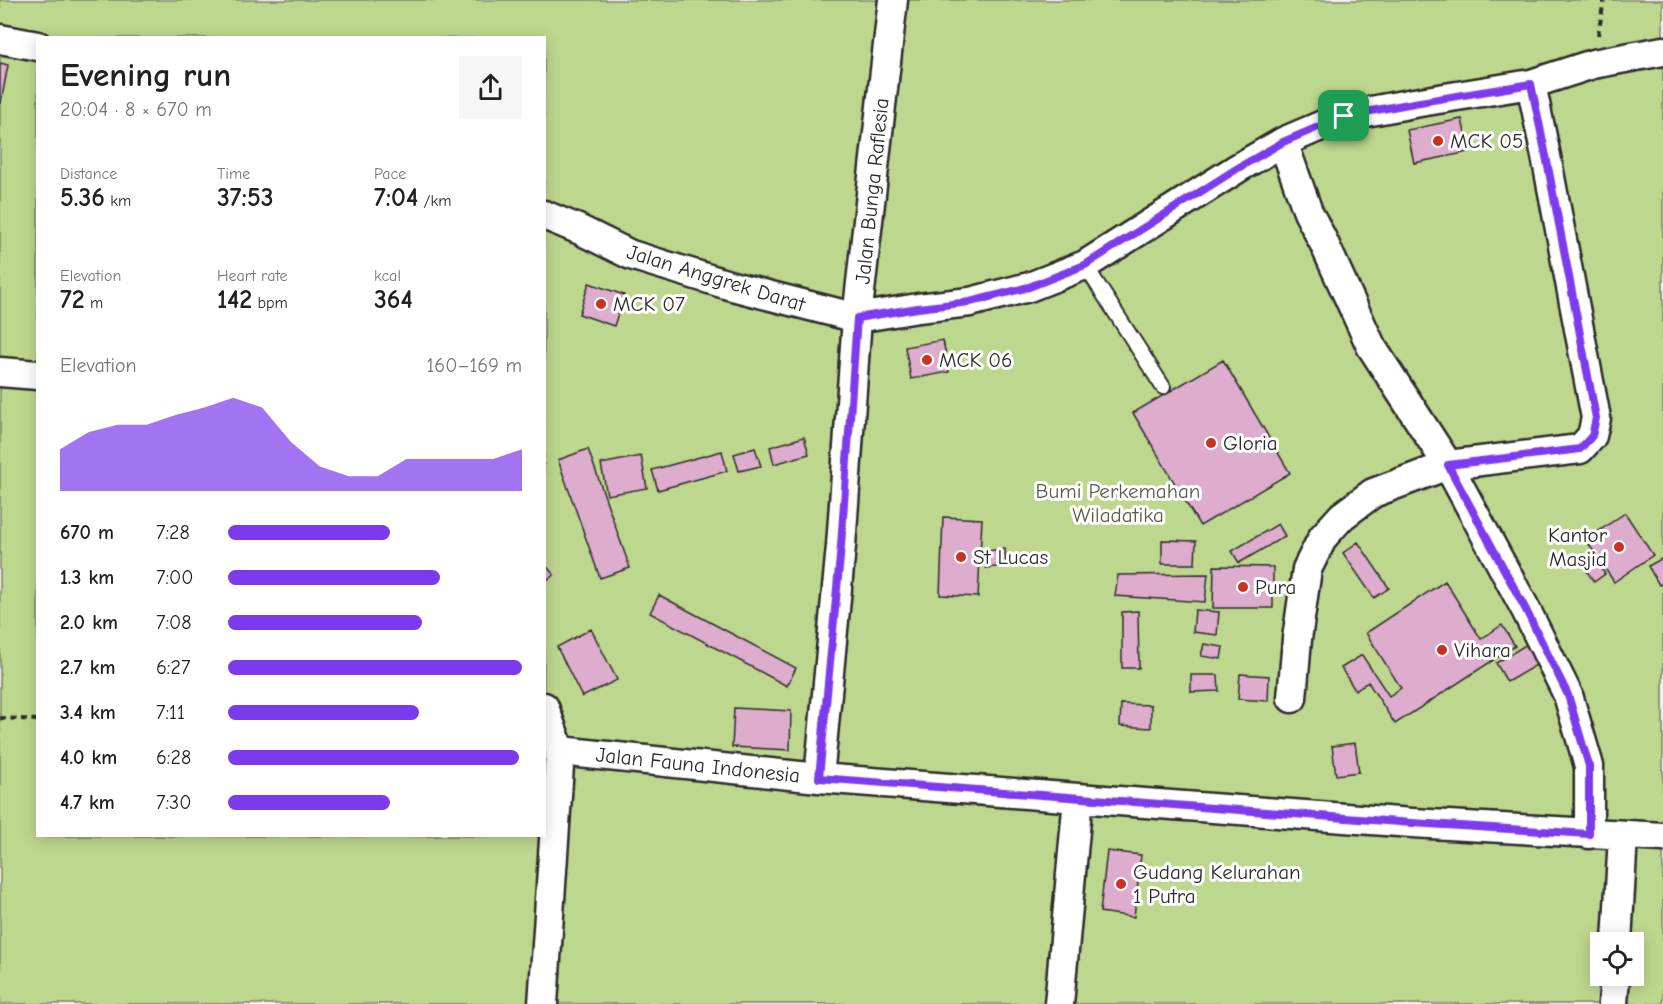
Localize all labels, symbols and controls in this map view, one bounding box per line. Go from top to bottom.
text: Evening run [60,56,231,94]
button: share [459,56,522,119]
pin [1318,90,1369,141]
street label: Jalan Bunga Raflesia [850,97,894,285]
text: 20:04 · 8 × 670 m [60,98,212,121]
icon: arrive [1327,99,1360,132]
place label: MCK 05 [1450,129,1523,153]
marker: MCK 05 [1431,134,1445,148]
text: Distance [60,165,117,183]
text: Time [217,165,250,183]
text: Pace [374,165,406,183]
text: 5.36 [60,183,105,213]
text: 37:53 [217,183,274,213]
text: 7:04 [374,183,418,213]
text: km [105,192,131,210]
text: /km [418,192,451,210]
street label: Jalan Anggrek Darat [624,239,809,317]
text: Elevation [60,267,121,285]
text: Heart rate [217,267,288,285]
text: kcal [374,267,401,285]
text: 72 [60,285,85,315]
text: 142 [217,285,252,315]
text: 364 [374,285,413,315]
place label: MCK 07 [613,292,685,316]
text: m [85,294,103,312]
text: bpm [252,294,288,312]
marker: MCK 07 [594,297,608,311]
place label: MCK 06 [939,348,1012,372]
marker: MCK 06 [920,353,934,367]
text: Elevation [60,354,137,377]
text: 160–169 m [426,354,522,377]
place label: Gloria [1223,431,1278,455]
marker: Gloria [1204,436,1218,450]
park label: Bumi Perkemahan Wiladatika [1036,479,1200,527]
text: 670 m [60,521,114,544]
text: 7:28 [156,521,190,544]
place label: Kantor Masjid [1548,523,1608,571]
marker: Kantor Masjid [1612,540,1626,554]
place label: St Lucas [973,545,1048,569]
marker: St Lucas [954,550,968,564]
text: 1.3 km [60,566,114,589]
text: 7:00 [156,566,193,589]
place label: Pura [1255,575,1296,599]
marker: Pura [1236,580,1250,594]
text: 2.0 km [60,611,118,634]
text: 7:08 [156,611,192,634]
place label: Vihara [1454,638,1511,662]
marker: Vihara [1435,643,1449,657]
text: 2.7 km [60,656,115,679]
text: 6:27 [156,656,190,679]
text: 3.4 km [60,701,116,724]
text: 7:11 [156,701,185,724]
street label: Jalan Fauna Indonesia [595,742,801,788]
text: 4.0 km [60,746,117,769]
text: 6:28 [156,746,191,769]
text: 4.7 km [60,791,115,814]
text: 7:30 [156,791,191,814]
place label: Gudang Kelurahan 1 Putra [1133,860,1301,908]
marker: Gudang Kelurahan 1 Putra [1114,877,1128,891]
map controls [1590,932,1644,986]
button: locate [1590,932,1644,986]

